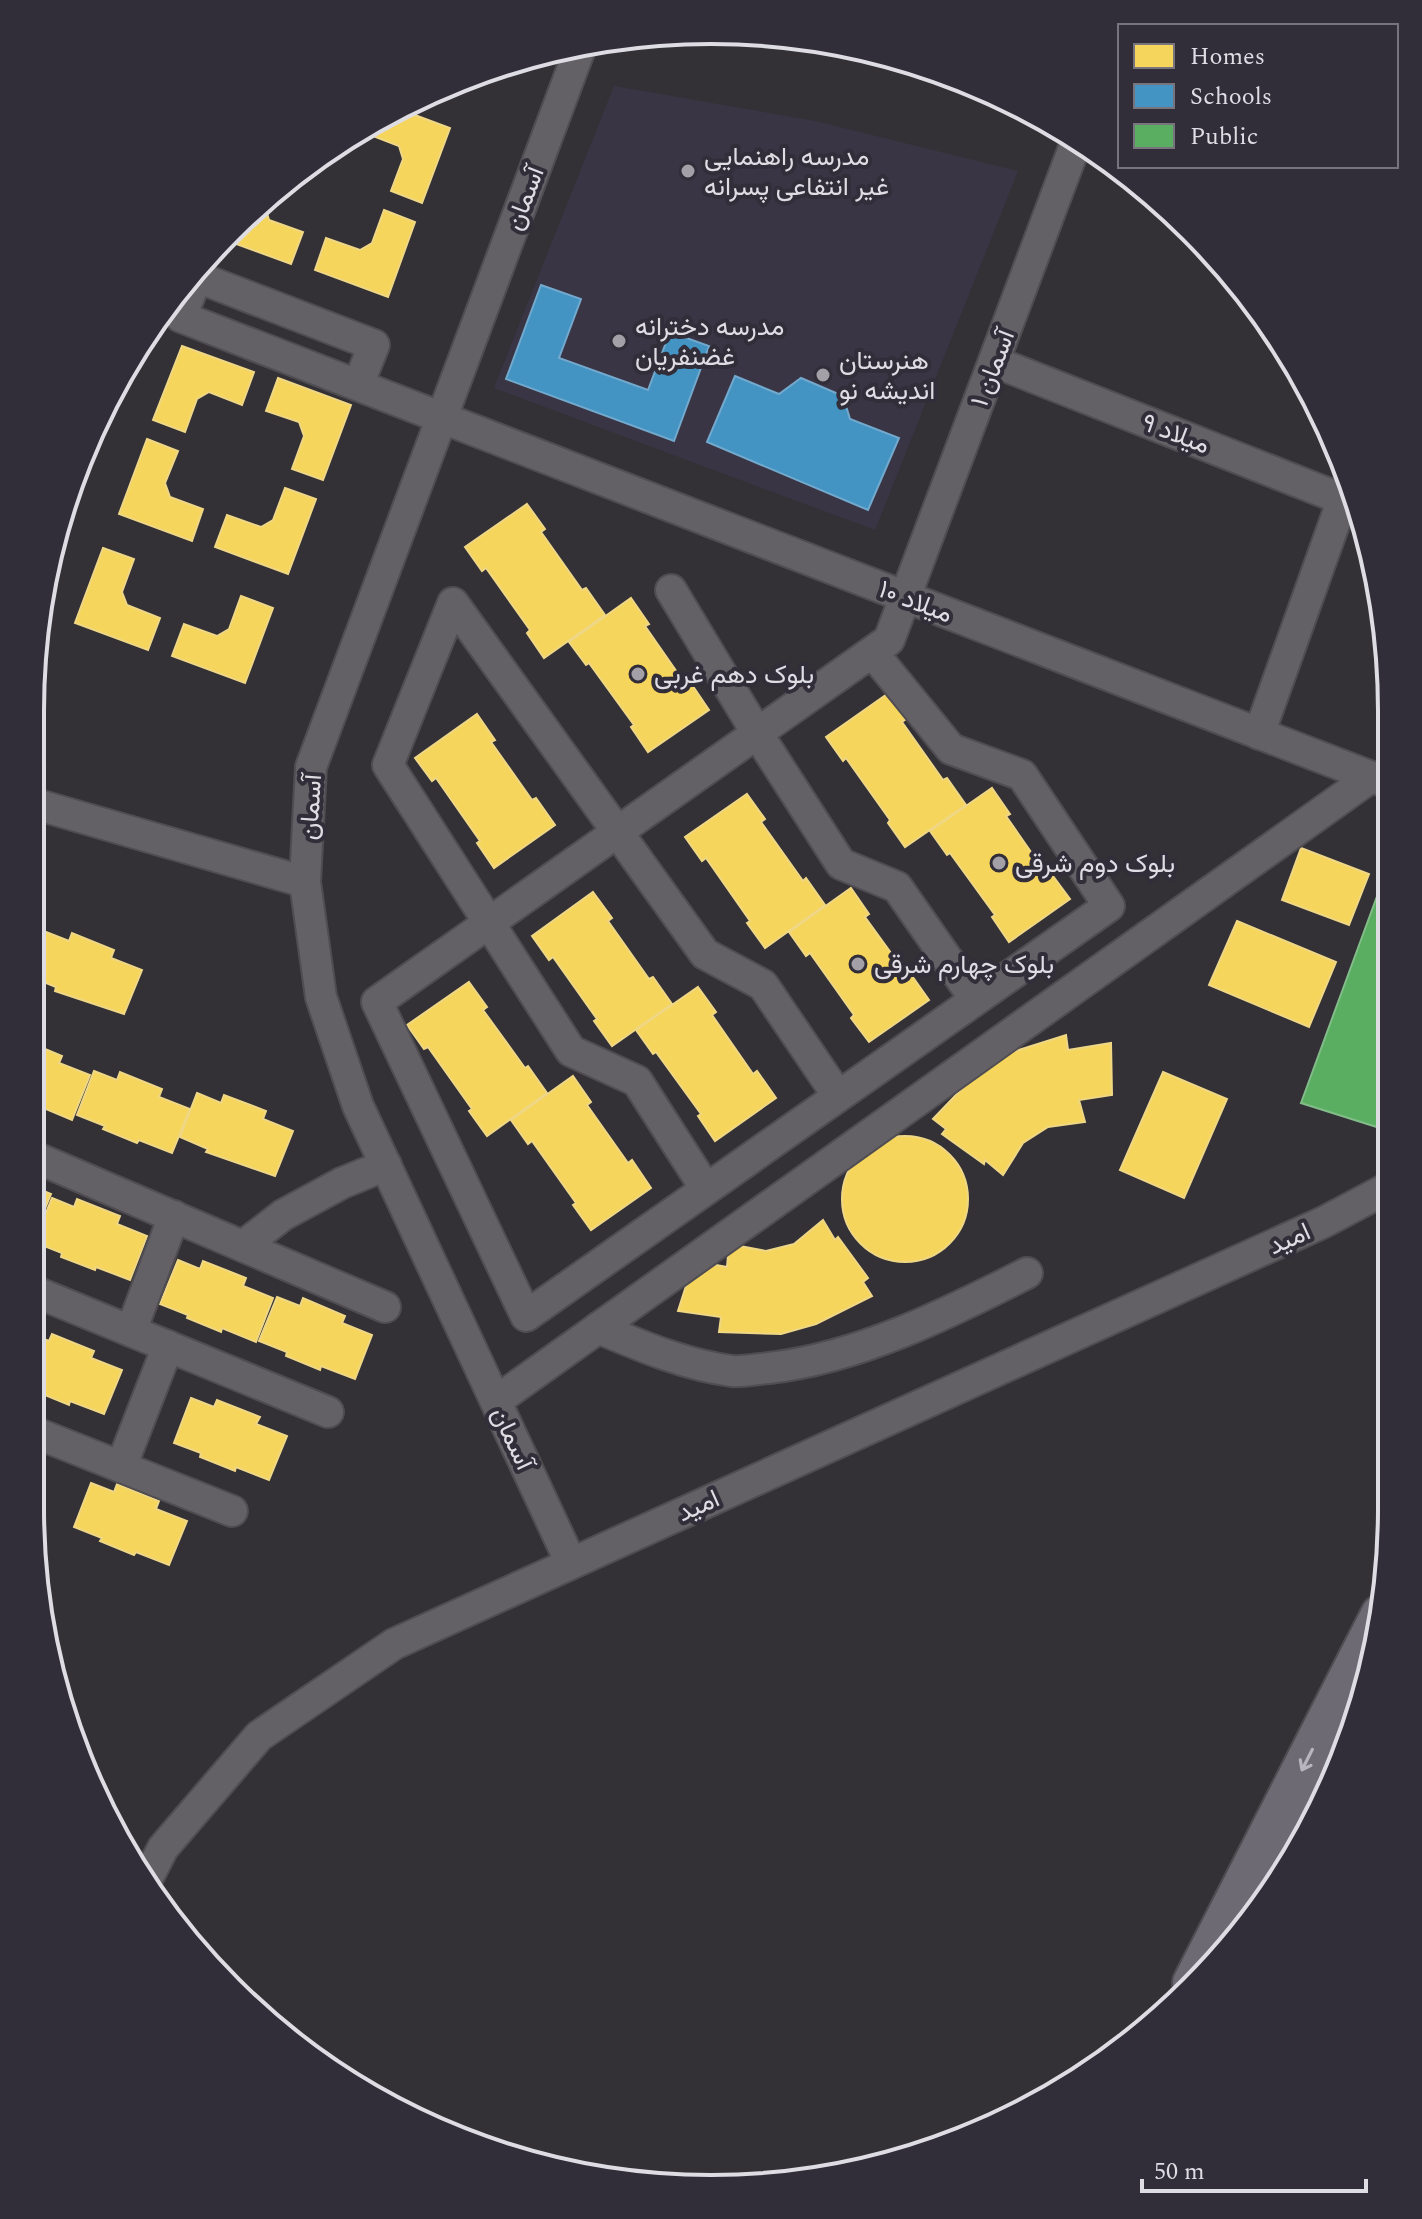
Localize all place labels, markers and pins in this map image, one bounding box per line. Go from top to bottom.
place label: مدرسه راهنمایی غیر انتفاعی پسرانه [704,137,889,207]
marker: مدرسه راهنمایی غیر انتفاعی پسرانه [679,162,697,180]
place label: مدرسه دخترانه غضنفریان [635,307,784,377]
marker: مدرسه دخترانه غضنفریان [610,332,628,350]
place label: هنرستان اندیشه نو [839,341,935,411]
marker: هنرستان اندیشه نو [814,366,832,384]
place label: بلوک دهم غربی [654,655,814,695]
marker: بلوک دهم غربی [629,665,647,683]
place label: بلوک دوم شرقی [1015,844,1175,884]
marker: بلوک دوم شرقی [990,854,1008,872]
place label: بلوک چهارم شرقی [874,945,1054,985]
marker: بلوک چهارم شرقی [849,955,867,973]

